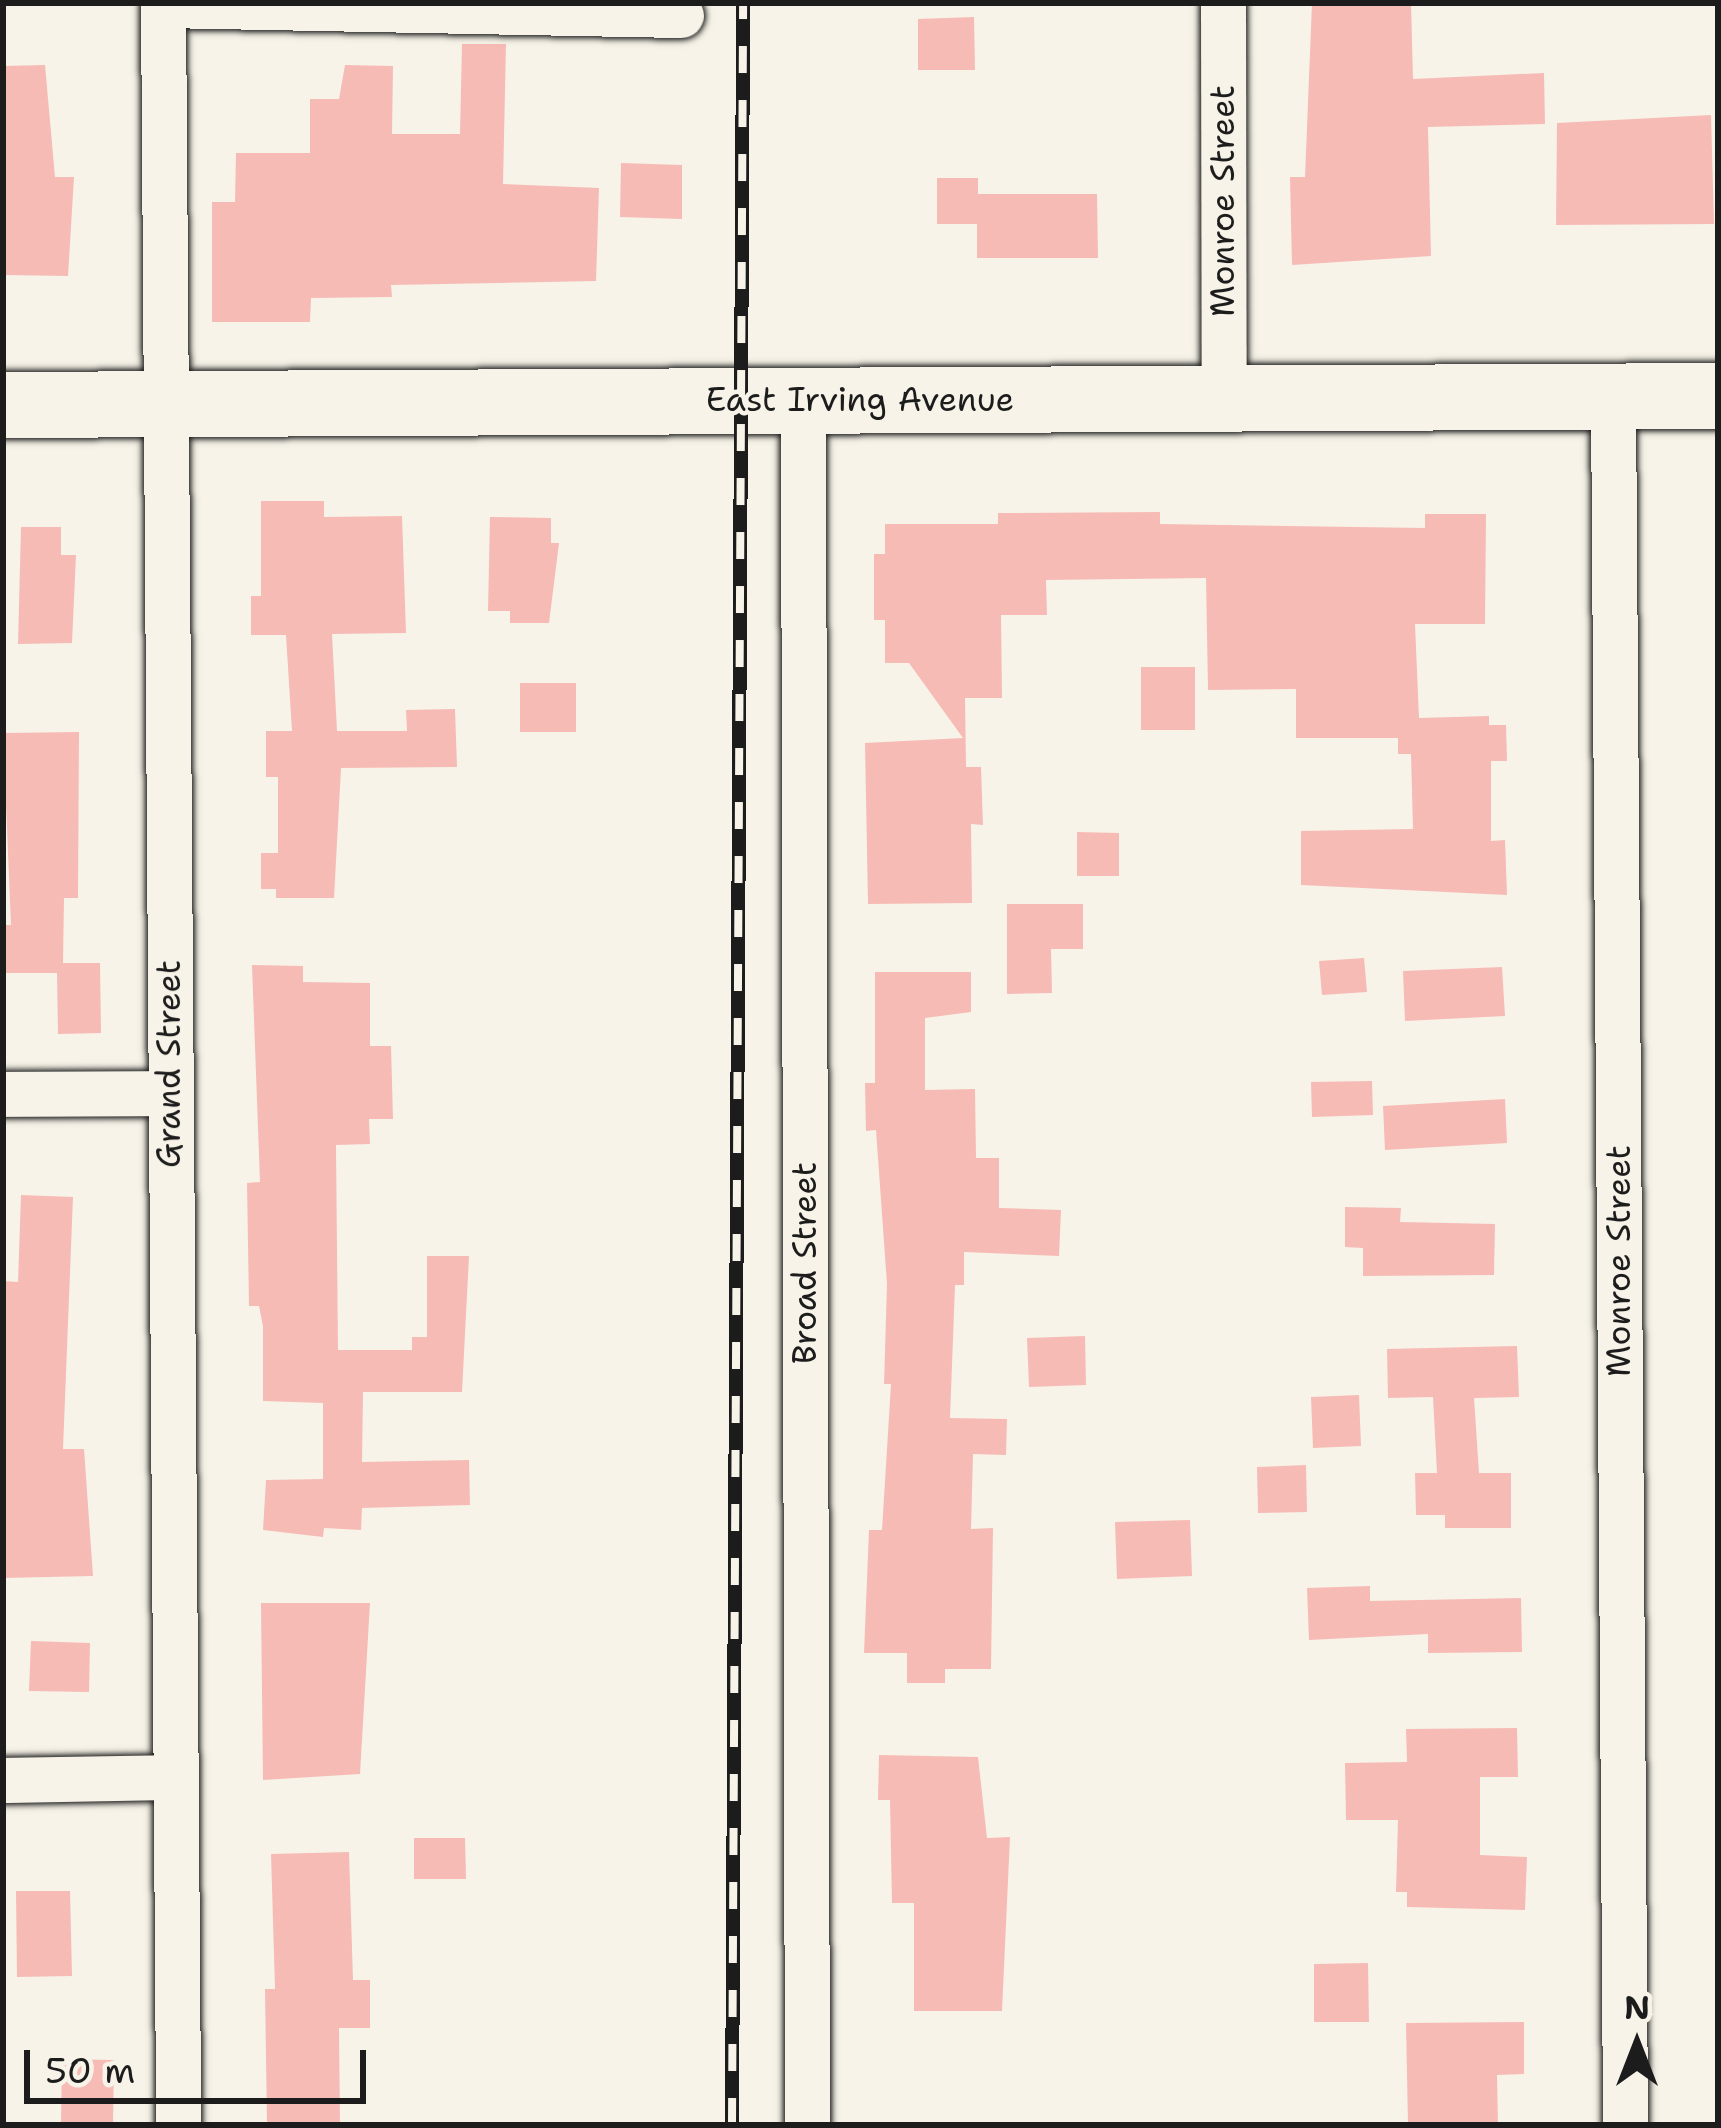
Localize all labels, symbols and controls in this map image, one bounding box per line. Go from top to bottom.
street label: Monroe Street [1203,85,1243,317]
street label: East Irving Avenue [706,380,1014,420]
street label: Grand Street [149,960,189,1168]
street label: Monroe Street [1599,1145,1639,1377]
street label: Broad Street [785,1162,825,1364]
north arrow [1577,1984,1697,2104]
text: N [1624,1985,1650,2030]
scale bar [30,2026,372,2100]
text: 50 m [45,2046,135,2095]

